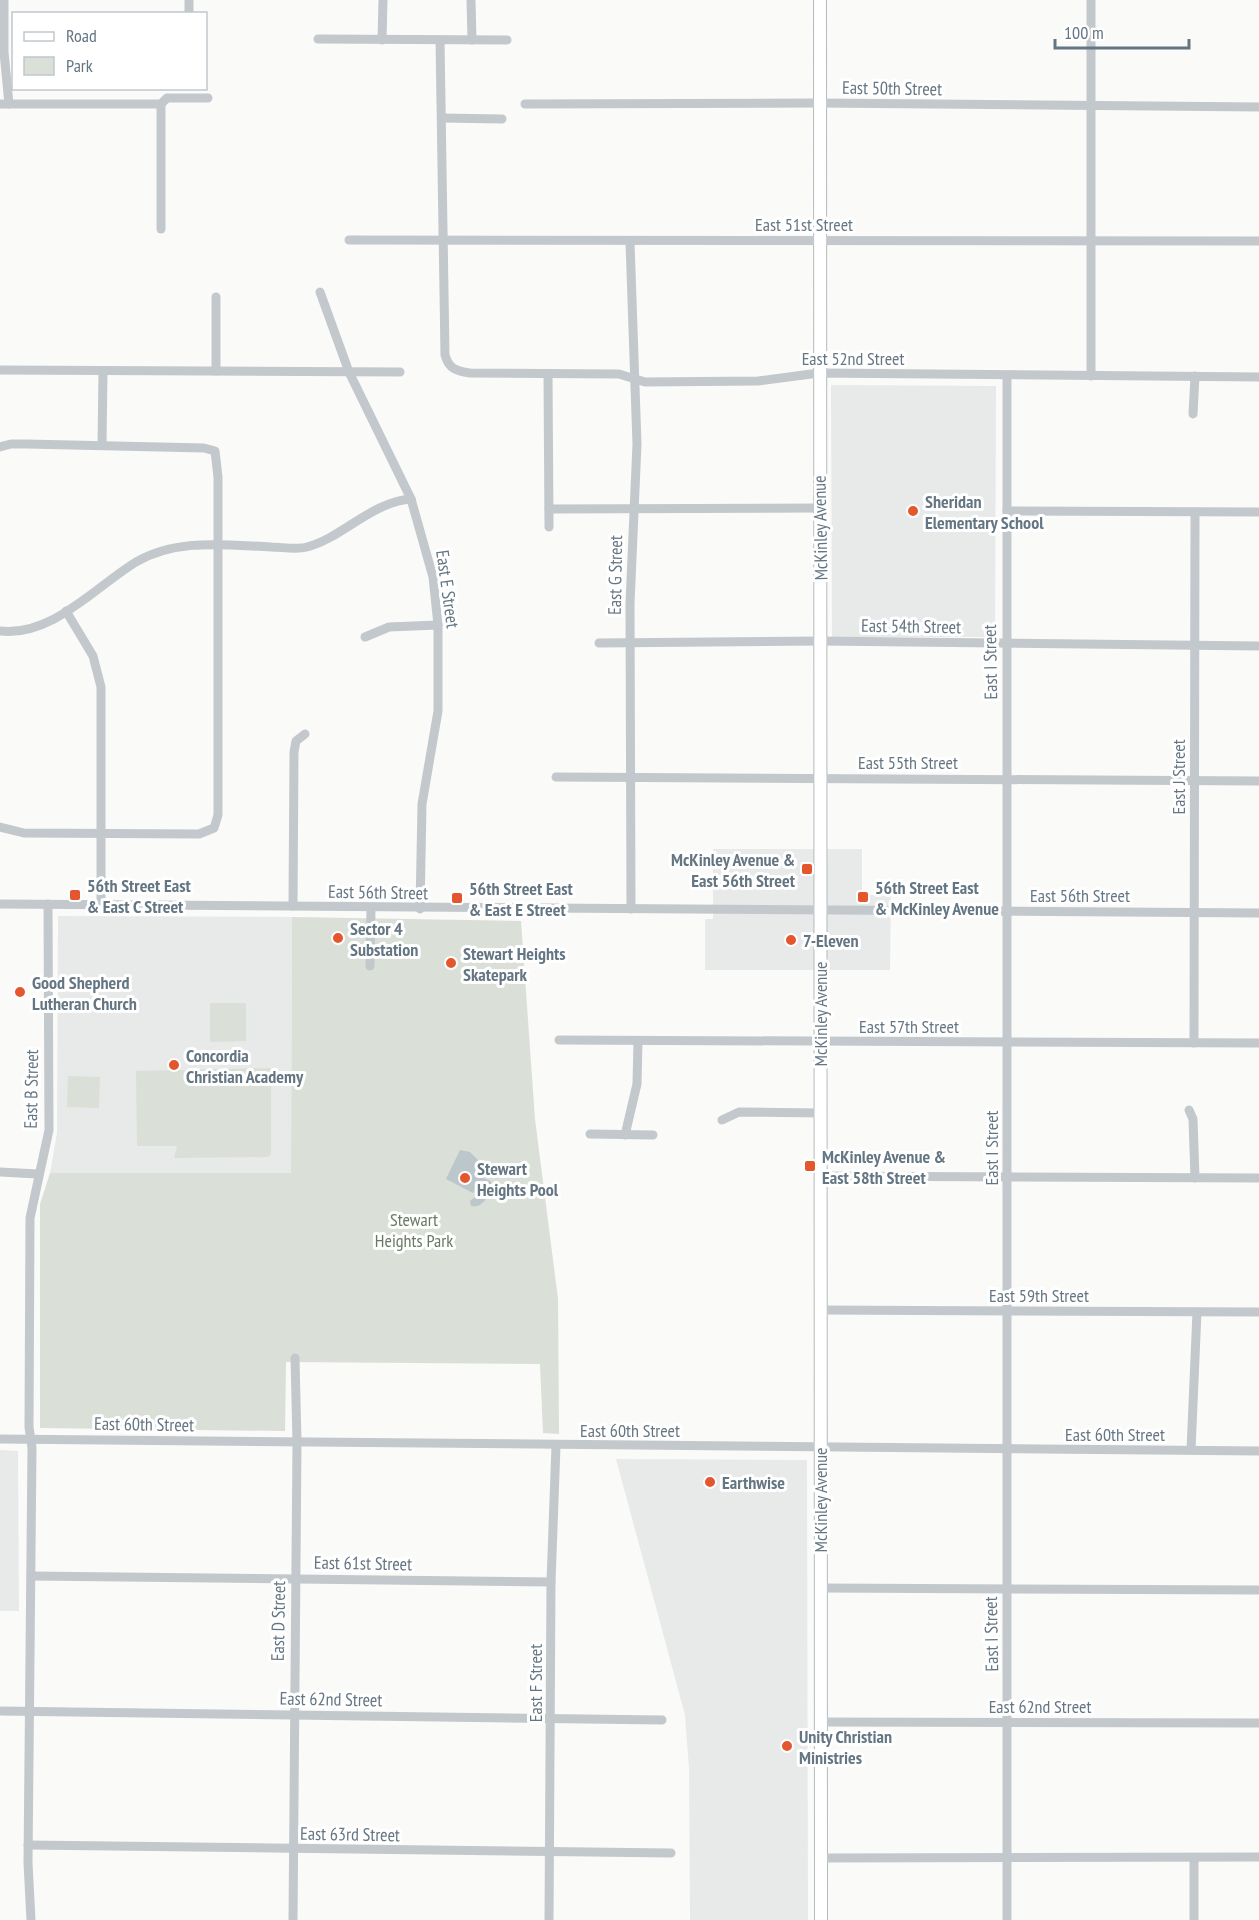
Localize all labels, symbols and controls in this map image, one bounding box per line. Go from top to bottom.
legend [12,12,207,90]
scale bar [1055,12,1188,50]
text: 100 m [1064,21,1104,44]
text: Road [66,24,97,47]
text: Park [66,54,93,77]
street label: East 50th Street [842,76,942,100]
street label: East 51st Street [755,213,853,236]
street label: East 52nd Street [802,347,904,370]
street label: McKinley Avenue [808,475,832,581]
place label: Sheridan Elementary School [925,490,1044,534]
marker: Sheridan Elementary School [906,504,920,518]
street label: East G Street [603,535,627,615]
street label: East E Street [431,548,465,630]
street label: East 54th Street [861,614,961,638]
street label: East I Street [978,624,1002,700]
street label: East J Street [1167,739,1190,815]
street label: East 55th Street [858,751,958,774]
place label: McKinley Avenue & East 56th Street [671,848,796,892]
marker: McKinley Avenue & East 56th Street [800,862,814,876]
place label: 56th Street East & East C Street [87,874,191,918]
place label: 56th Street East & McKinley Avenue [875,876,999,920]
place label: 56th Street East & East E Street [469,877,573,921]
street label: East 56th Street [328,880,428,904]
street label: East 56th Street [1030,884,1130,907]
marker: 56th Street East & East C Street [68,888,82,902]
marker: 56th Street East & McKinley Avenue [856,890,870,904]
marker: 56th Street East & East E Street [450,891,464,905]
place label: Sector 4 Substation [350,917,418,961]
place label: 7-Eleven [803,929,859,952]
marker: Sector 4 Substation [331,931,345,945]
marker: 7-Eleven [784,933,798,947]
place label: Stewart Heights Skatepark [463,942,566,986]
marker: Stewart Heights Skatepark [444,956,458,970]
street label: McKinley Avenue [809,962,832,1066]
place label: Good Shepherd Lutheran Church [32,971,137,1015]
marker: Good Shepherd Lutheran Church [13,985,27,999]
street label: East 57th Street [859,1015,959,1038]
place label: Concordia Christian Academy [186,1044,304,1088]
street label: East B Street [19,1049,43,1129]
marker: Concordia Christian Academy [167,1058,181,1072]
street label: East I Street [980,1110,1003,1186]
place label: McKinley Avenue & East 58th Street [822,1145,946,1189]
place label: Stewart Heights Pool [477,1157,559,1201]
marker: McKinley Avenue & East 58th Street [803,1159,817,1173]
marker: Stewart Heights Pool [458,1171,472,1185]
park label: Stewart Heights Park [375,1208,453,1252]
street label: East 59th Street [989,1284,1089,1307]
street label: East 60th Street [94,1412,194,1436]
street label: East 60th Street [580,1419,680,1442]
street label: East 60th Street [1065,1423,1165,1446]
street label: McKinley Avenue [809,1448,832,1552]
place label: Earthwise [722,1471,785,1494]
marker: Earthwise [703,1475,717,1489]
street label: East 61st Street [314,1551,412,1575]
street label: East D Street [266,1581,290,1661]
street label: East I Street [979,1596,1003,1672]
street label: East F Street [524,1644,547,1722]
street label: East 62nd Street [279,1687,383,1711]
street label: East 62nd Street [989,1695,1091,1718]
place label: Unity Christian Ministries [799,1725,892,1769]
marker: Unity Christian Ministries [780,1739,794,1753]
street label: East 63rd Street [300,1822,400,1846]

